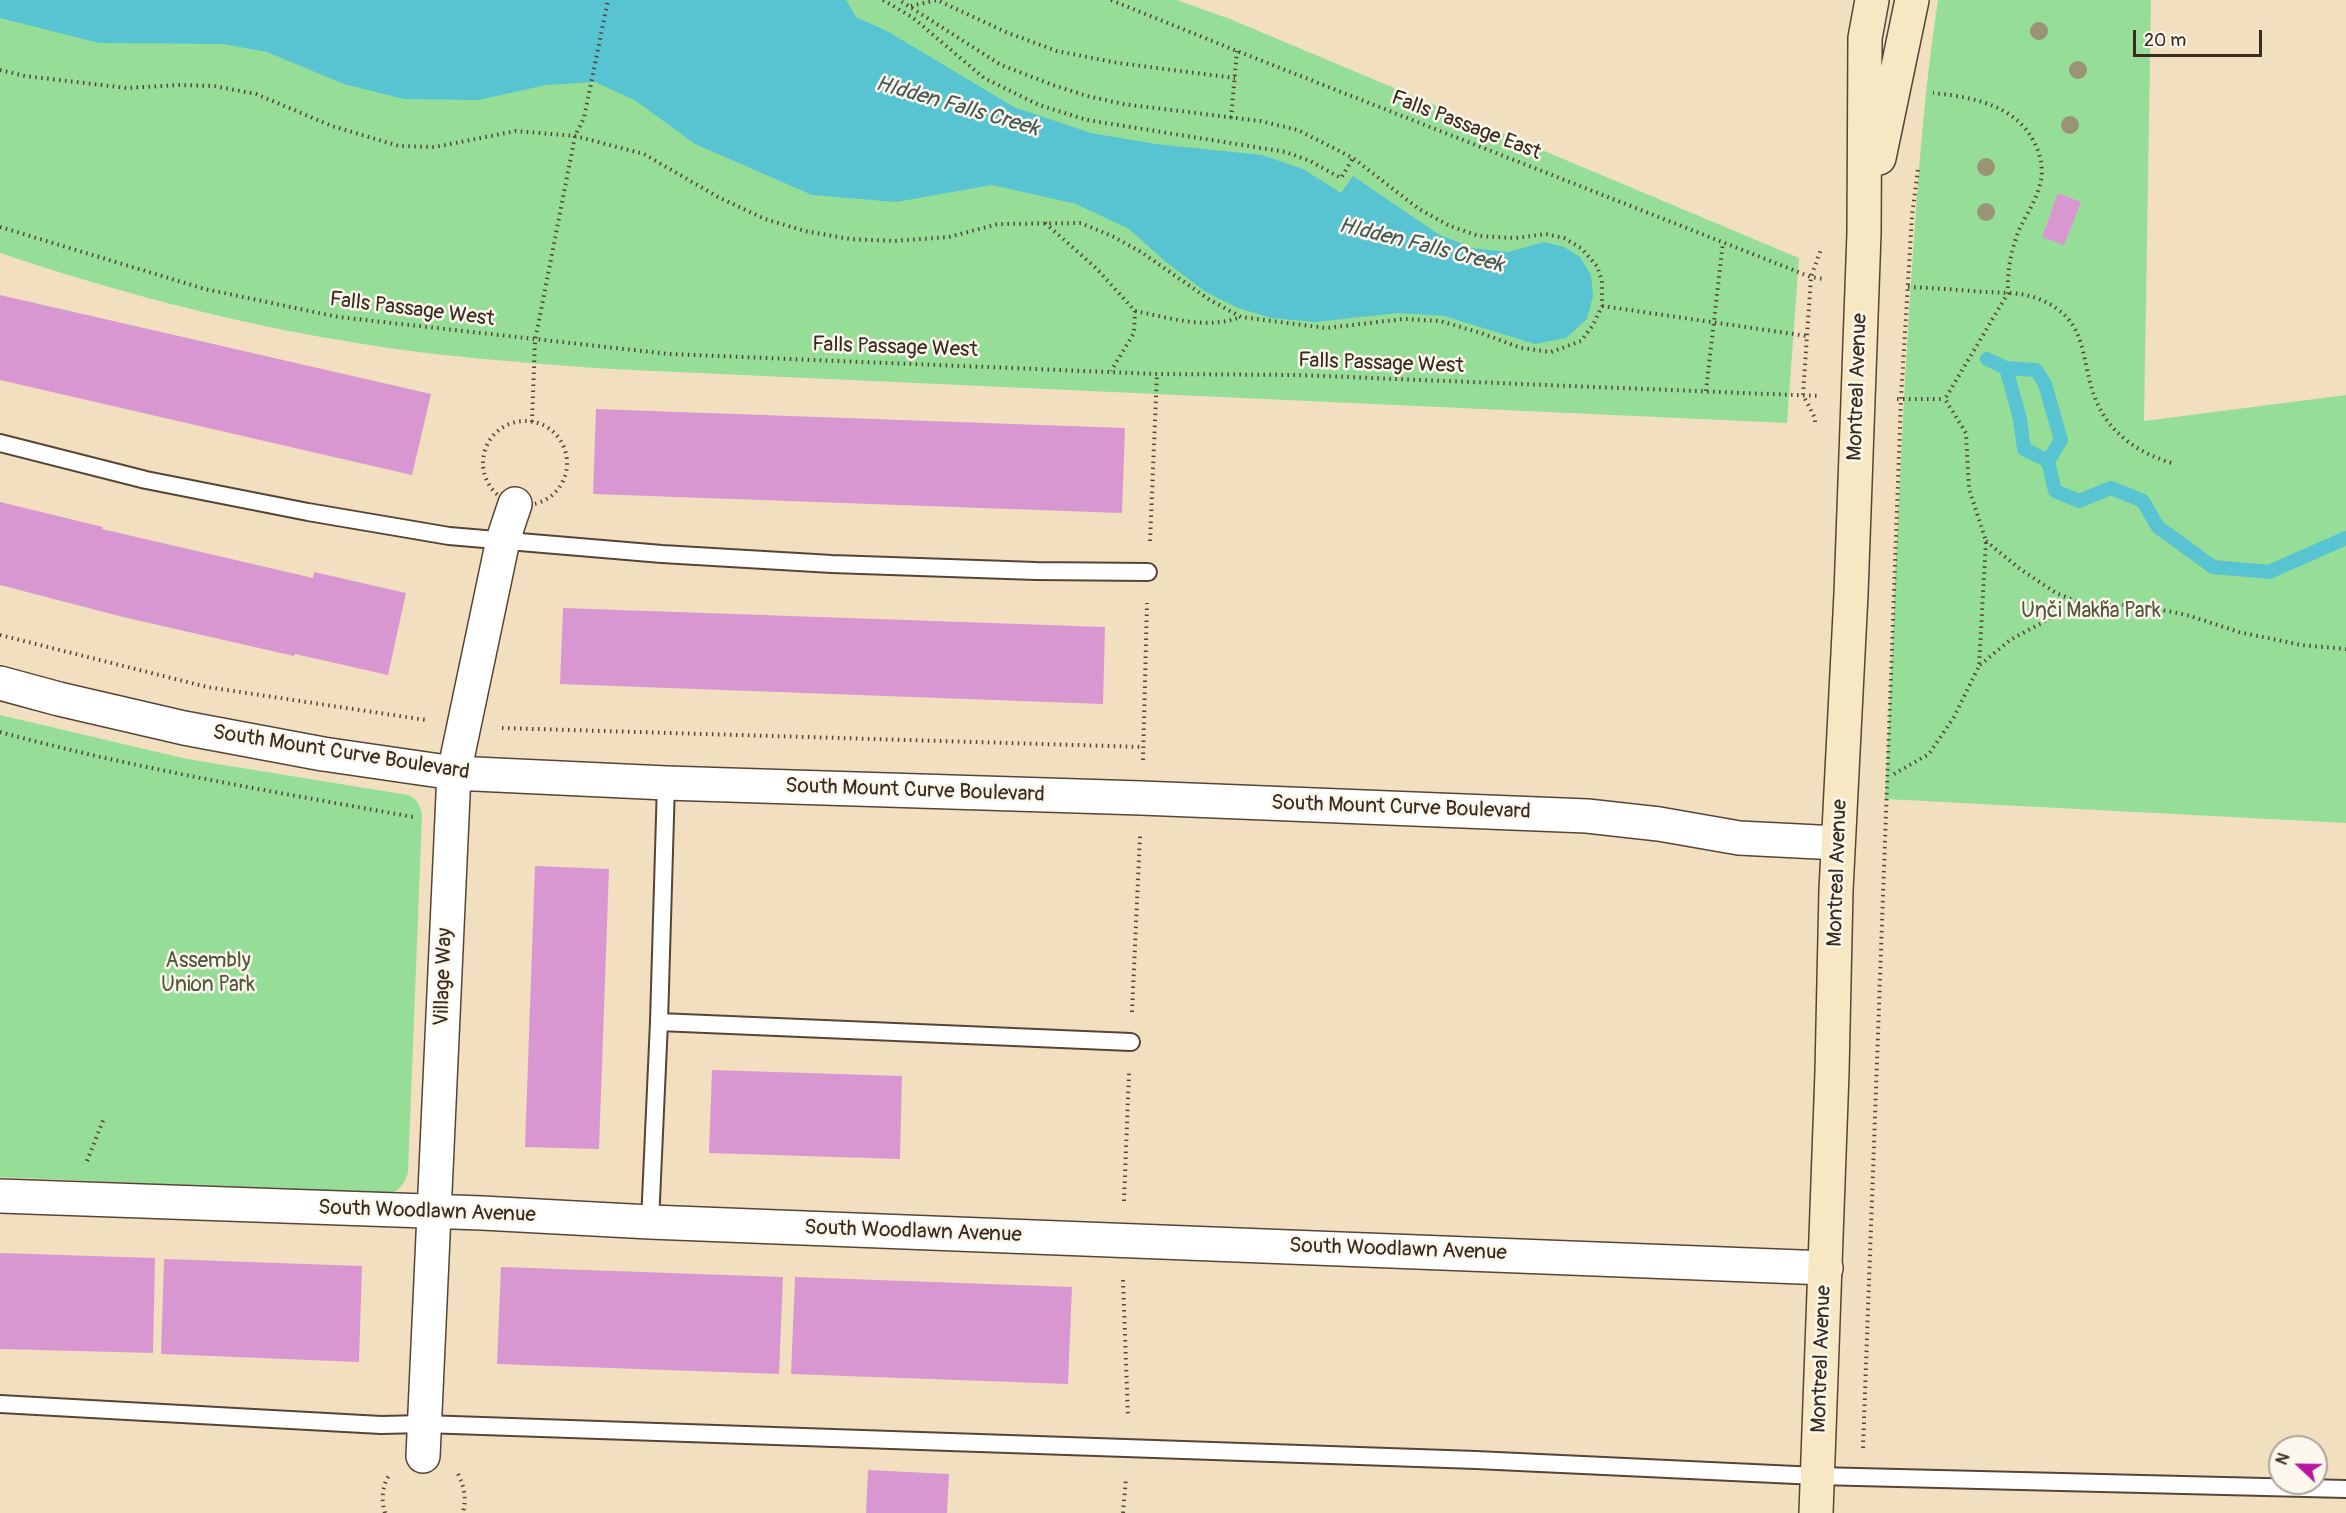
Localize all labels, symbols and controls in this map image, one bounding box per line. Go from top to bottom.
scale bar [2136,18,2265,56]
text: 20 m [2144,29,2186,52]
water label: HIdden Falls Creek [872,71,1042,143]
street label: Falls Passage East [1388,86,1544,166]
water label: HIdden Falls Creek [1336,213,1506,279]
street label: Falls Passage West [328,287,496,333]
street label: Montreal Avenue [1843,313,1873,461]
street label: Falls Passage West [812,333,978,363]
street label: Falls Passage West [1298,349,1464,379]
park label: Uŋči Makȟa Park [2021,599,2161,625]
street label: South Mount Curve Boulevard [211,720,471,786]
street label: South Mount Curve Boulevard [785,774,1045,808]
street label: South Mount Curve Boulevard [1271,791,1531,825]
street label: Montreal Avenue [1823,799,1853,947]
street label: Village Way [430,927,458,1027]
park label: Assembly Union Park [161,949,255,999]
street label: South Woodlawn Avenue [318,1196,536,1228]
street label: South Woodlawn Avenue [804,1216,1022,1248]
street label: South Woodlawn Avenue [1289,1234,1507,1266]
street label: Montreal Avenue [1807,1285,1837,1433]
north arrow [2268,1435,2328,1495]
text: N [2272,1450,2294,1468]

